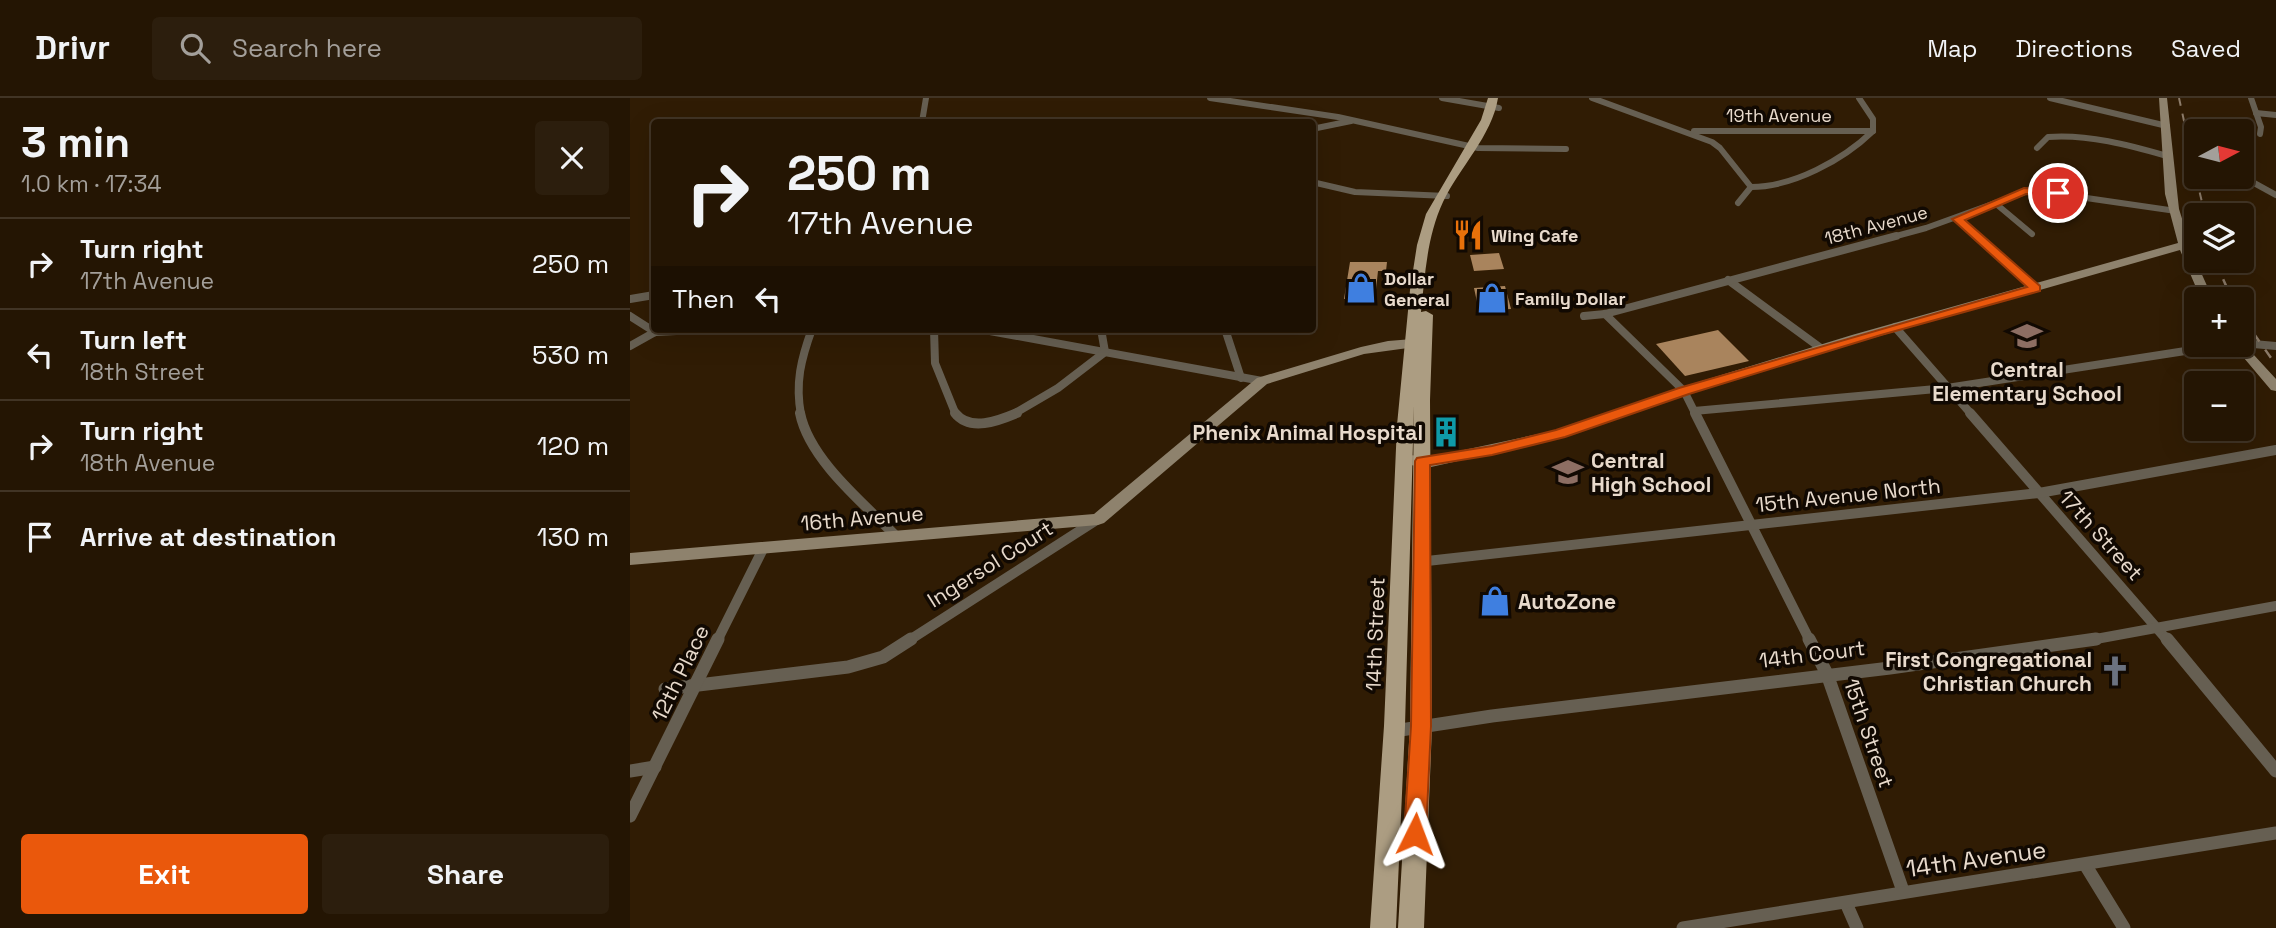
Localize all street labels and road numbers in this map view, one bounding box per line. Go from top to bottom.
street label: 19th Avenue [1726,104,1832,127]
street label: 18th Avenue [1822,200,1930,250]
street label: 15th Avenue North [1754,472,1942,518]
street label: 17th Street [2053,484,2149,586]
street label: 16th Avenue [799,499,925,537]
street label: Ingersol Court [922,515,1058,613]
street label: 14th Street [1360,577,1390,691]
street label: 12th Place [645,620,715,726]
street label: 14th Court [1757,634,1867,674]
street label: 15th Street [1838,675,1900,791]
street label: 14th Avenue [1904,834,2048,884]

